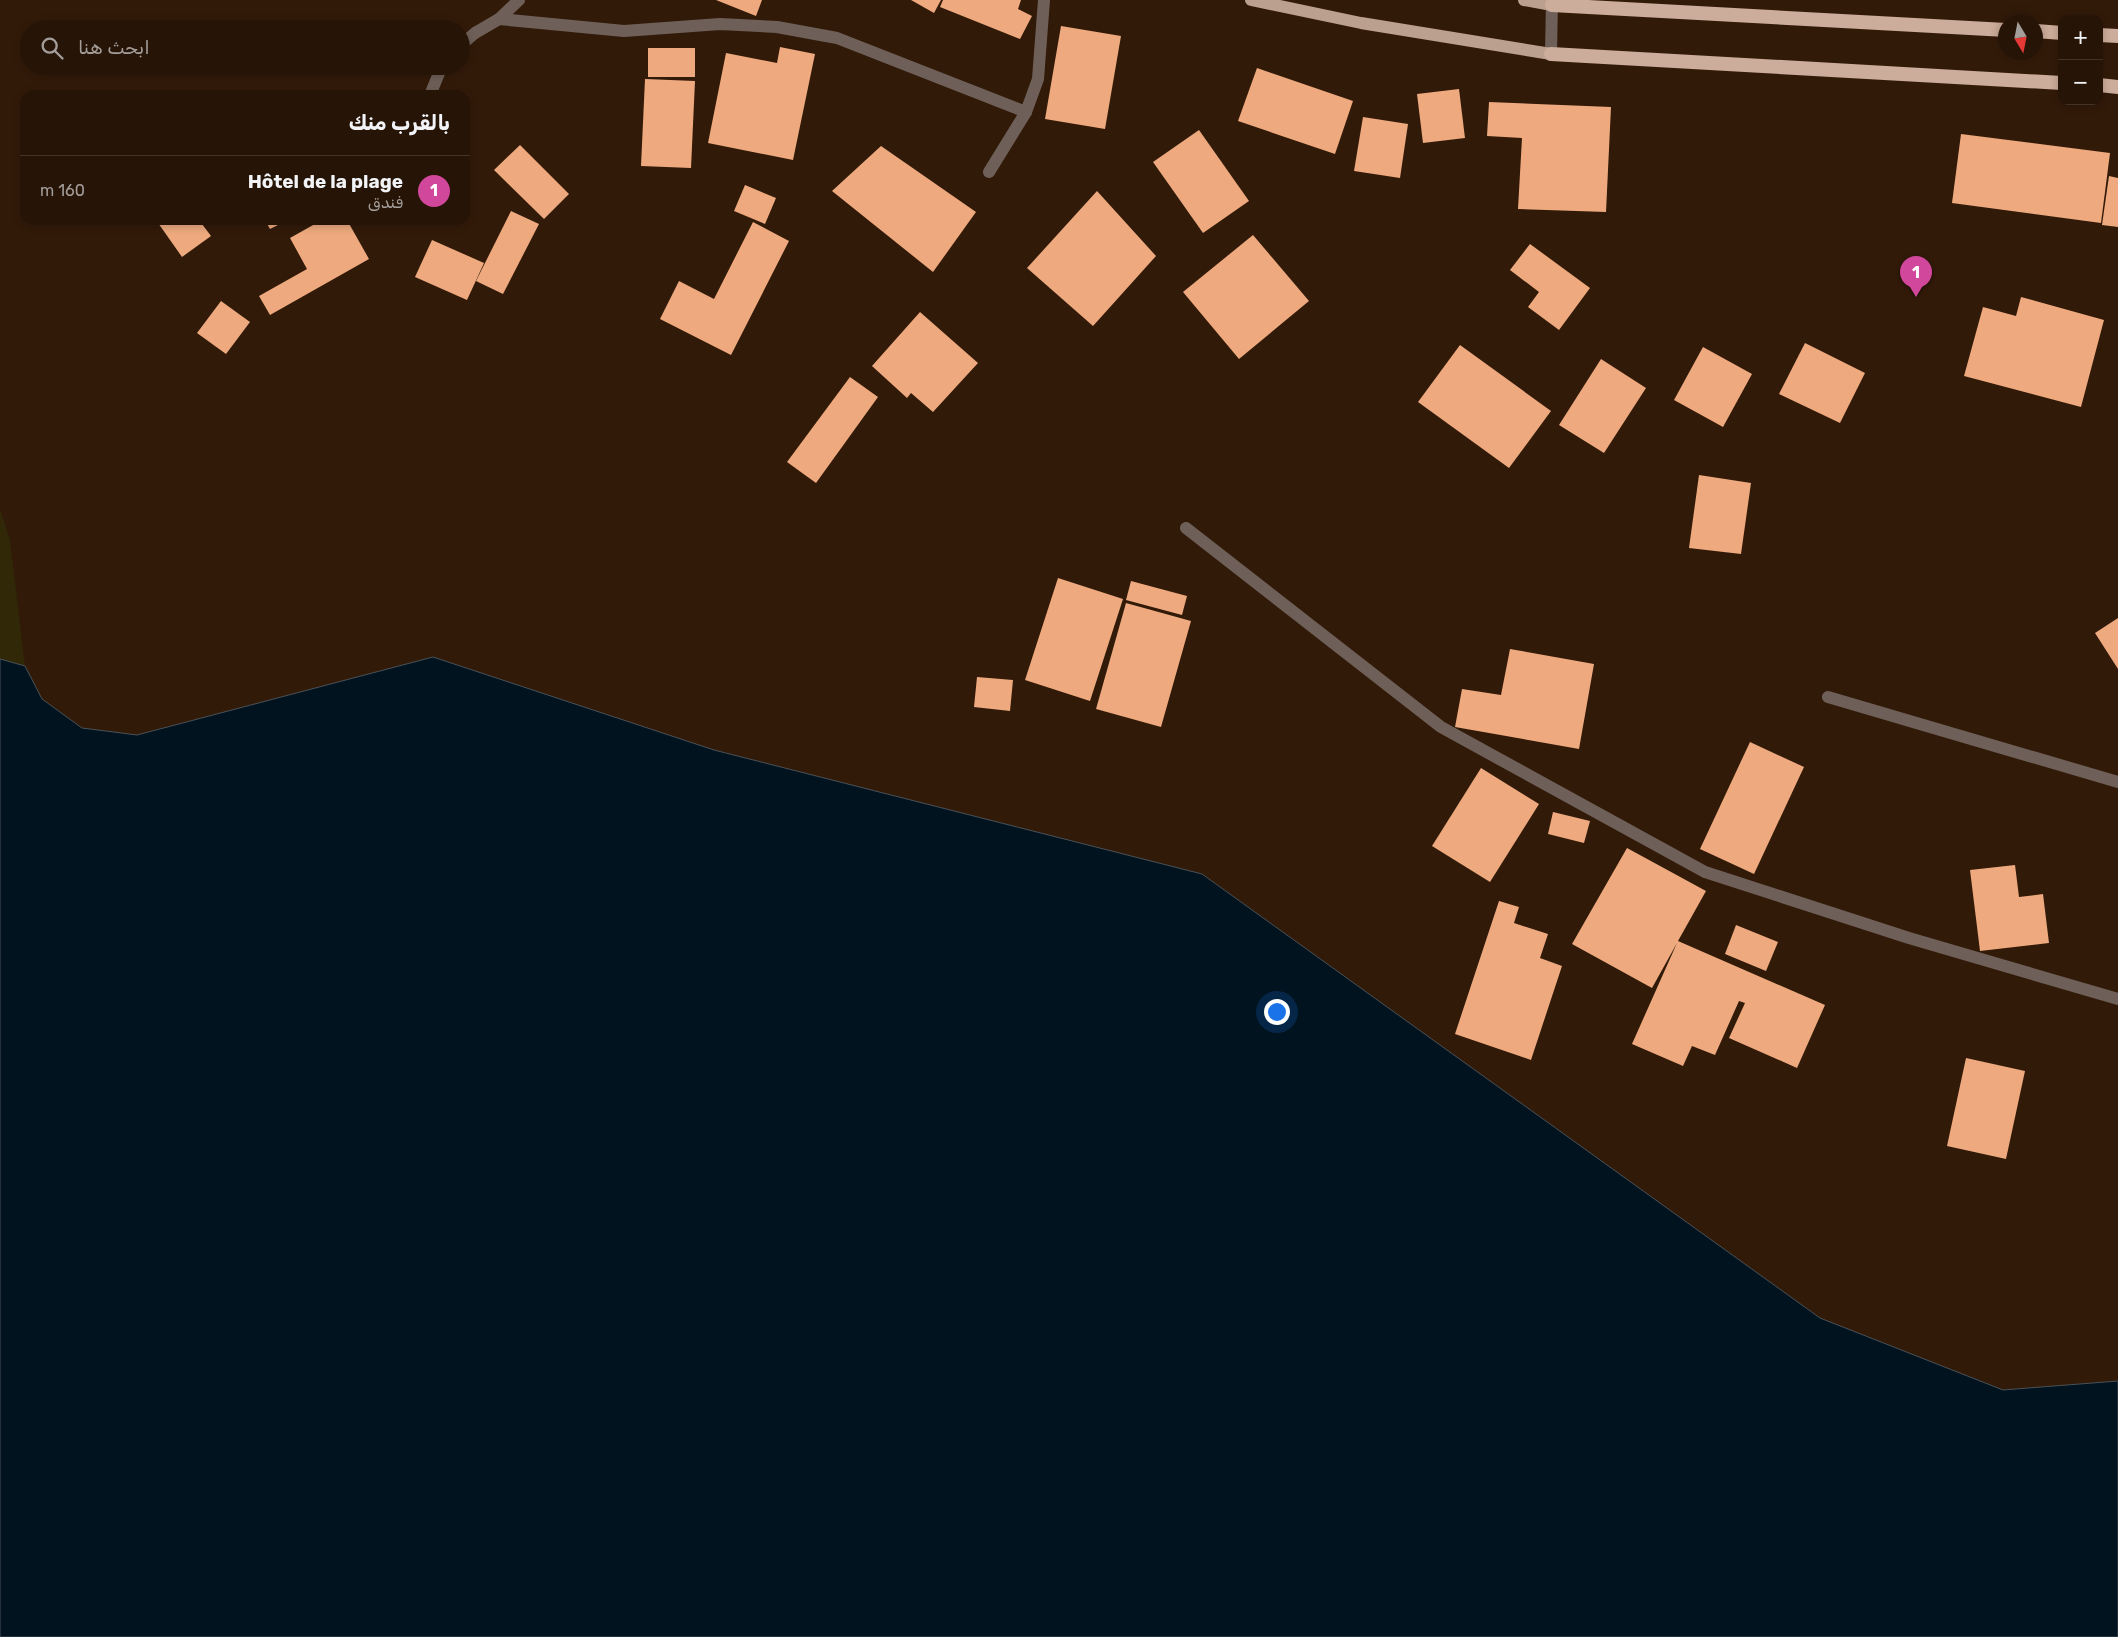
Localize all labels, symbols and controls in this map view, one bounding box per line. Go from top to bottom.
north arrow [1998,15,2043,60]
map controls [2058,15,2103,105]
button: + [2058,15,2103,60]
search box [20,20,470,75]
icon: search [38,34,66,62]
text: ابحث هنا [78,36,150,59]
button: − [2058,60,2103,105]
text: بالقرب منك [349,110,450,135]
text: Hôtel de la plage [248,170,403,193]
text: 160 m [40,181,85,200]
text: 1 [430,181,438,200]
text: فندق [368,193,403,212]
pin: 1 [1900,256,1932,297]
your location [1264,999,1290,1025]

